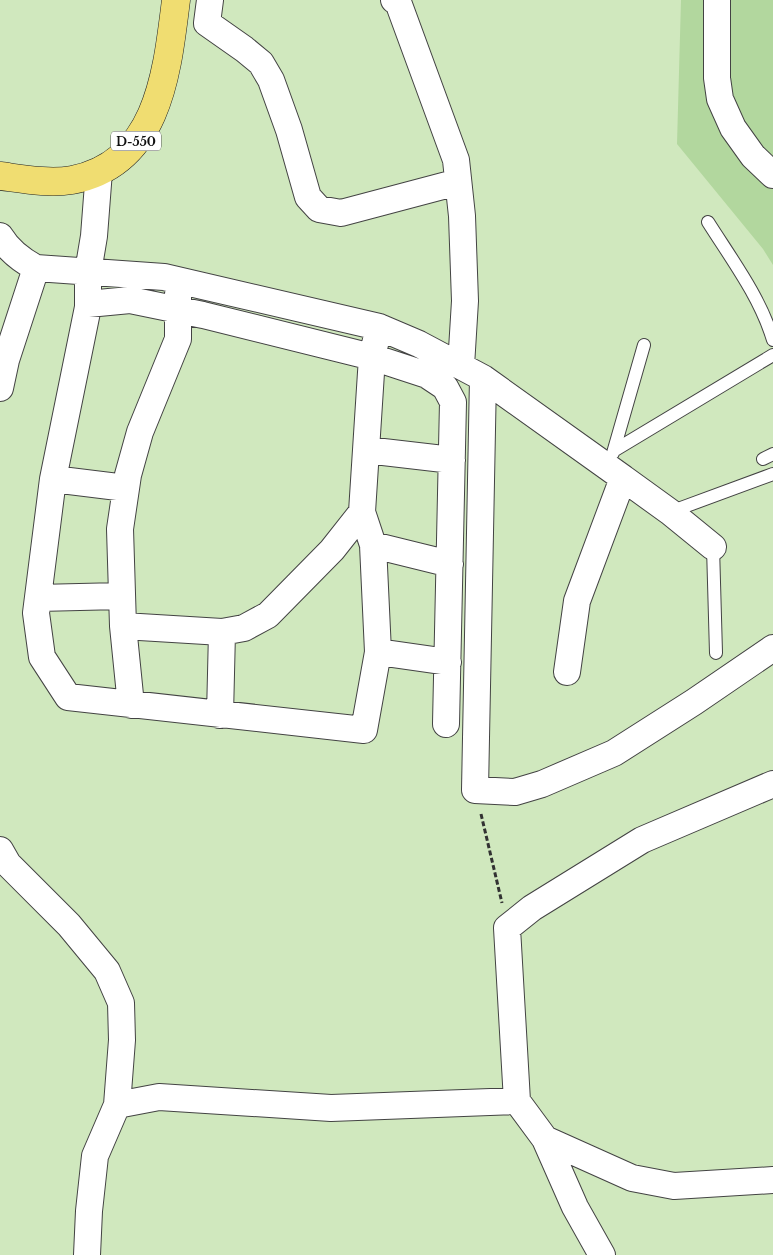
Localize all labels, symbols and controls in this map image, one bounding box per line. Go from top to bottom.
road number: D-550 [111,132,161,150]

